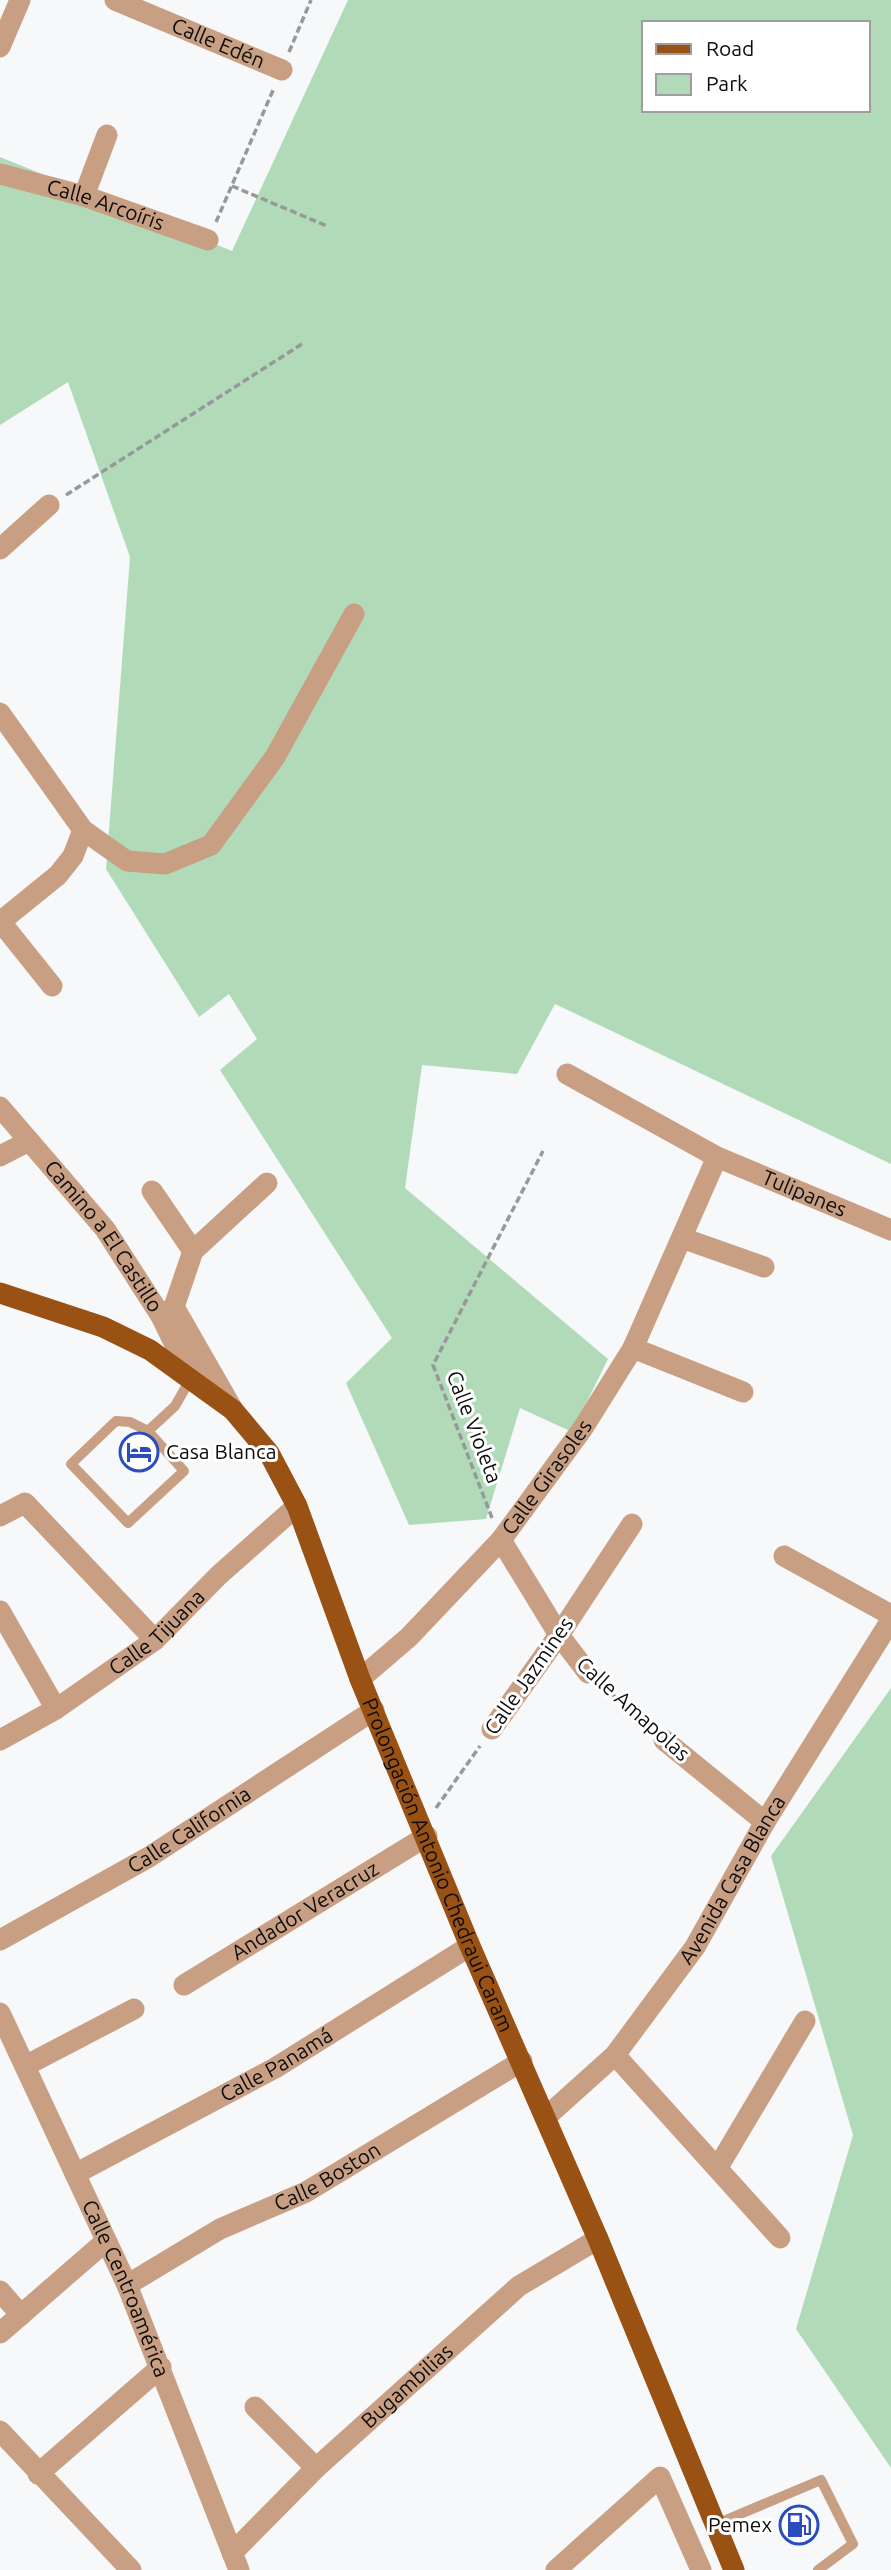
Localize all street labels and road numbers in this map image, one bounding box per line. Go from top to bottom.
street label: Calle Edén [169,12,269,73]
street label: Calle Arcoíris [45,174,168,235]
street label: Camino a El Castillo [40,1155,168,1316]
street label: Tulipanes [759,1164,851,1221]
street label: Calle Violeta [442,1367,507,1486]
street label: Calle Girasoles [496,1415,596,1539]
street label: Calle Tijuana [104,1584,209,1679]
street label: Calle Jazmines [479,1612,578,1739]
street label: Calle Amapolas [572,1651,695,1765]
street label: Prolongación Antonio Chedraui Caram [358,1694,519,2035]
street label: Calle California [123,1781,255,1877]
street label: Avenida Casa Blanca [673,1791,790,1968]
street label: Andador Veracruz [226,1856,383,1964]
street label: Calle Panamá [216,2022,336,2106]
street label: Calle Boston [270,2137,384,2215]
street label: Calle Centroamérica [78,2196,175,2380]
street label: Bugambilias [356,2338,457,2433]

